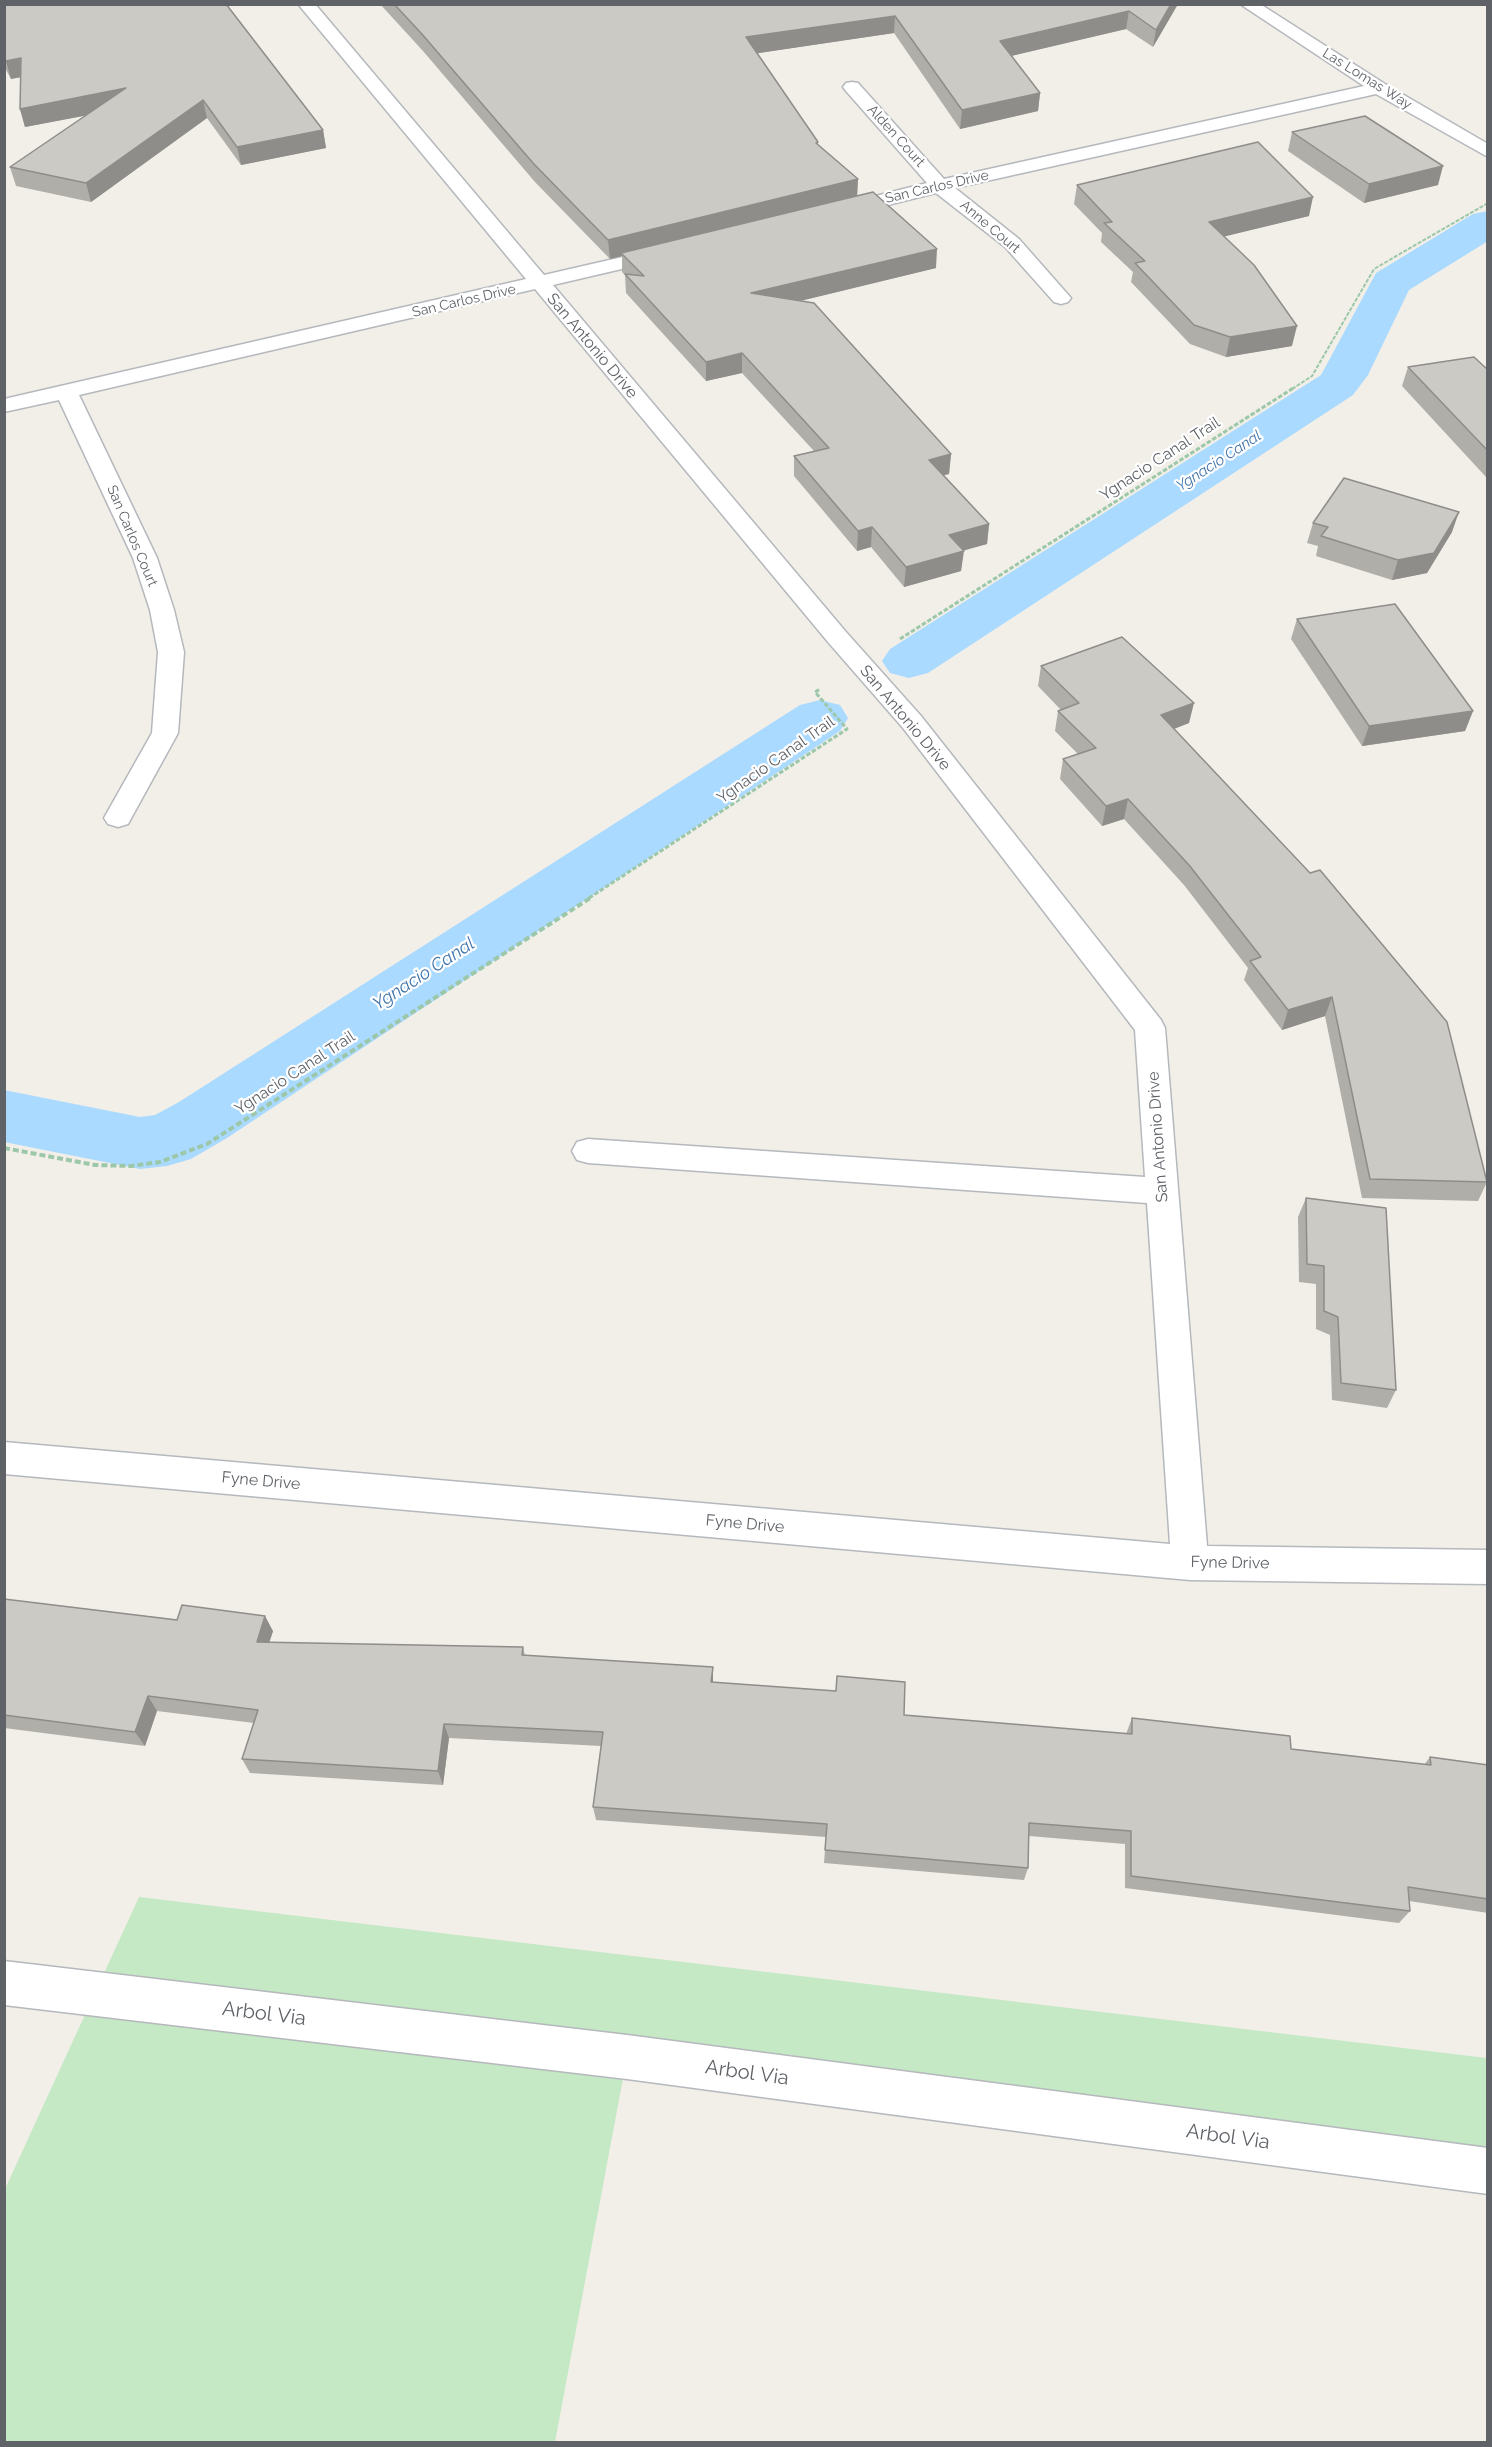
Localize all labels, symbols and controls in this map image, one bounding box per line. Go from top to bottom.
street label: Las Lomas Way [1319,45,1415,113]
street label: Alden Court [864,101,928,171]
street label: San Carlos Drive [884,167,990,207]
street label: Anne Court [956,197,1024,257]
street label: San Carlos Drive [411,281,517,321]
street label: San Antonio Drive [542,290,642,402]
street label: Ygnacio Canal Trail [1096,413,1224,505]
water label: Ygnacio Canal [1173,427,1265,495]
street label: San Carlos Court [103,483,161,589]
street label: San Antonio Drive [855,662,955,774]
street label: Ygnacio Canal Trail [713,712,839,808]
water label: Ygnacio Canal [369,933,479,1015]
street label: Ygnacio Canal Trail [231,1027,359,1119]
street label: San Antonio Drive [1144,1071,1172,1203]
street label: Fyne Drive [221,1468,301,1494]
street label: Fyne Drive [705,1511,785,1537]
street label: Fyne Drive [1190,1553,1270,1573]
street label: Arbol Via [221,1997,307,2031]
street label: Arbol Via [704,2055,790,2091]
street label: Arbol Via [1185,2119,1271,2155]

